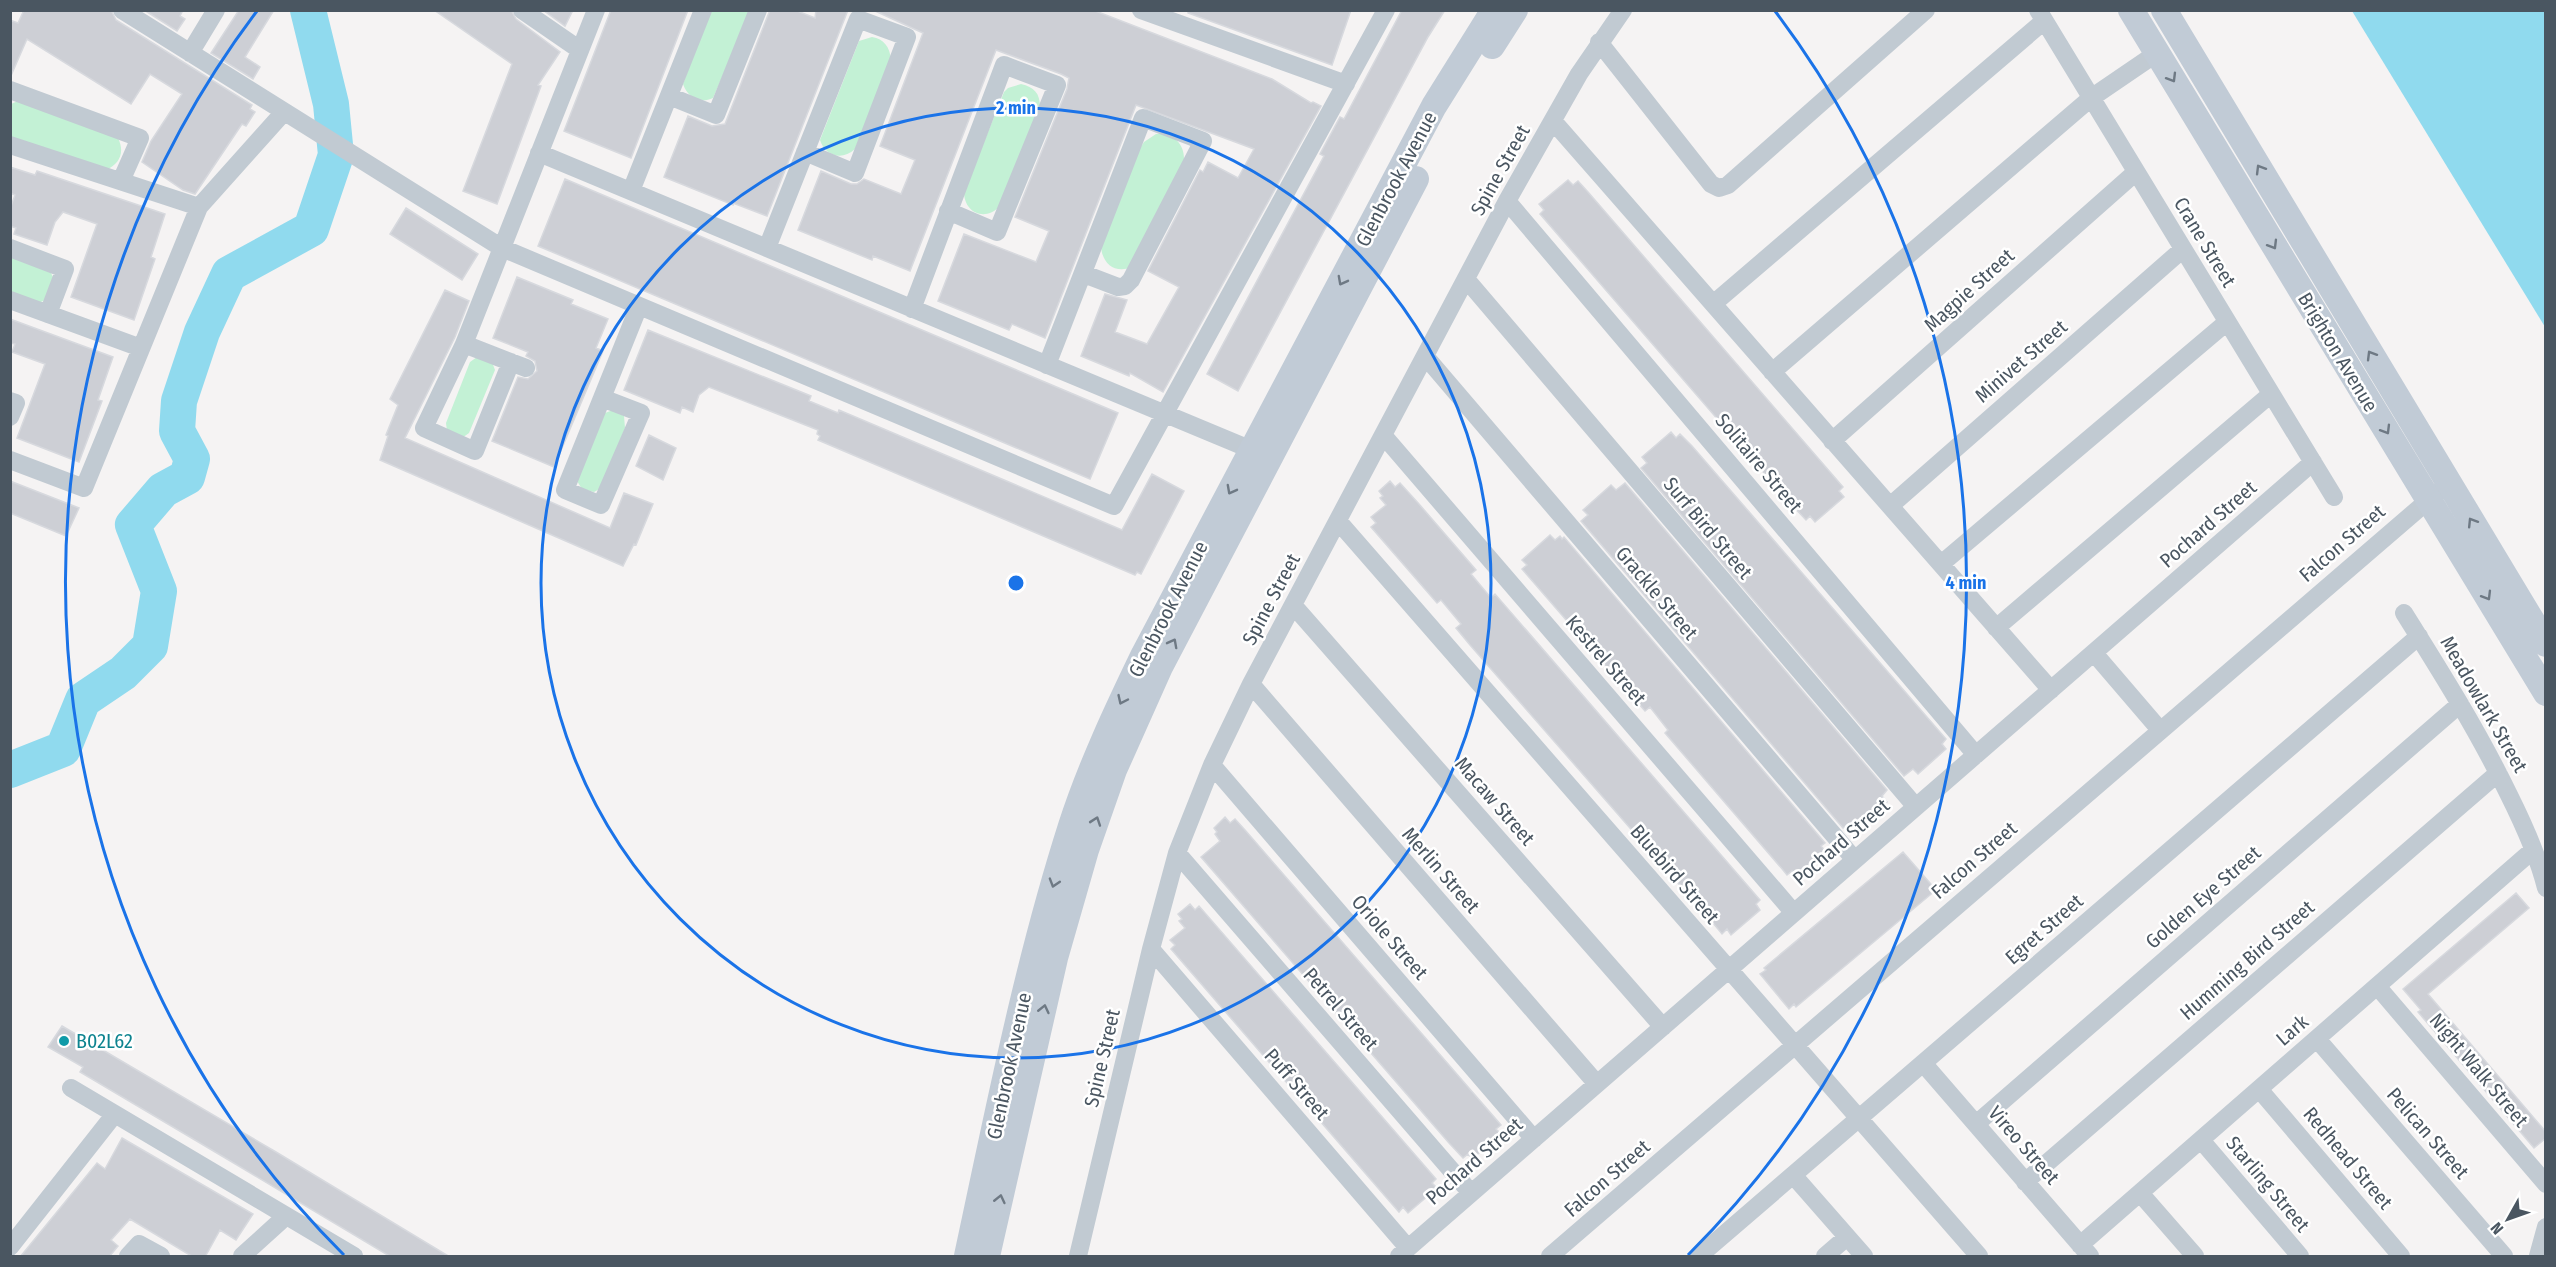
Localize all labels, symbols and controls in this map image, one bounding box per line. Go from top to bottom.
one-way arrow [2165,72,2177,82]
text: 2 min [995,97,1036,119]
street label: Glenbrook Avenue [1350,107,1442,251]
street label: Spine Street [1465,120,1535,220]
one-way arrow [2256,165,2268,175]
street label: Crane Street [2169,193,2241,292]
one-way arrow [2266,239,2278,249]
street label: Magpie Street [1919,243,2019,337]
one-way arrow [1338,274,1349,285]
street label: Brighton Avenue [2293,288,2383,416]
street label: Minivet Street [1970,314,2072,407]
one-way arrow [2367,351,2379,361]
street label: Solitaire Street [1711,408,1808,518]
one-way arrow [2378,424,2390,434]
street label: Surf Bird Street [1659,472,1758,584]
street label: Pochard Street [2155,475,2262,573]
one-way arrow [1226,484,1238,495]
street label: Falcon Street [2294,499,2390,587]
one-way arrow [2467,518,2479,528]
street label: Glenbrook Avenue [1123,537,1213,681]
street label: Grackle Street [1611,541,1703,645]
street label: Spine Street [1237,549,1305,649]
text: 4 min [1946,572,1986,594]
centre of rings [1006,573,1026,593]
one-way arrow [2479,590,2491,600]
street label: Kestrel Street [1561,610,1652,710]
street label: Meadowlark Street [2435,632,2533,777]
one-way arrow [1166,638,1177,649]
one-way arrow [1117,694,1129,705]
street label: Macaw Street [1450,752,1540,850]
street label: Pochard Street [1788,793,1895,891]
street label: Falcon Street [1926,816,2022,904]
one-way arrow [1088,817,1101,827]
street label: Bluebird Street [1626,820,1725,929]
street label: Merlin Street [1397,822,1485,918]
street label: Golden Eye Street [2141,840,2266,953]
one-way arrow [1049,877,1061,888]
street label: Egret Street [2000,888,2088,969]
street label: Oriole Street [1347,890,1433,984]
street label: Humming Bird Street [2175,895,2319,1025]
street label: Petrel Street [1299,963,1384,1056]
street label: Glenbrook Avenue [982,990,1036,1142]
one-way arrow [1036,1005,1049,1015]
street label: Spine Street [1079,1006,1125,1109]
street label: Night Walk Street [2425,1008,2534,1132]
street label: Lark [2271,1009,2314,1050]
place label: B02L62 [76,1029,133,1053]
marker: B02L62 [57,1034,71,1048]
street label: Puff Street [1260,1043,1335,1125]
street label: Pelican Street [2382,1083,2474,1184]
street label: Vireo Street [1983,1101,2065,1189]
street label: Redhead Street [2298,1102,2398,1214]
street label: Pochard Street [1421,1112,1528,1210]
street label: Starling Street [2221,1131,2315,1237]
street label: Falcon Street [1559,1134,1655,1222]
north arrow [2478,1189,2538,1249]
one-way arrow [993,1195,1006,1205]
text: N [2487,1219,2507,1238]

